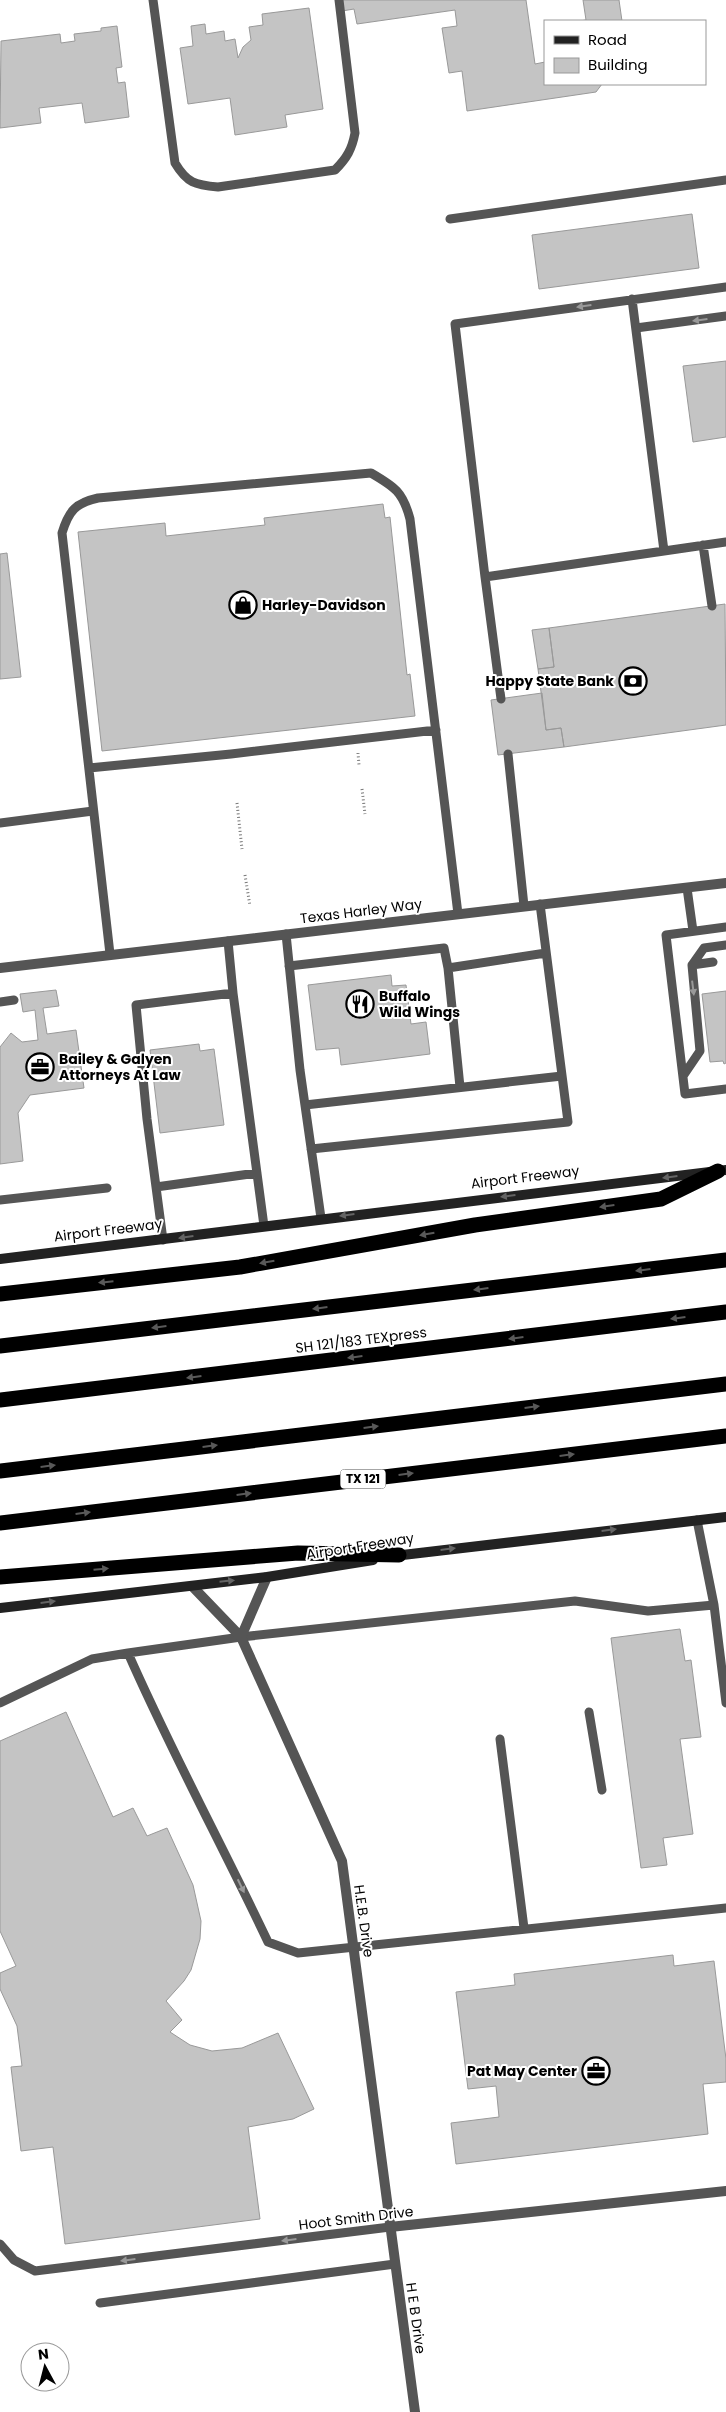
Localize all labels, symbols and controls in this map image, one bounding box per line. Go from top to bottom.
legend [544,20,706,85]
text: Road [588,29,627,50]
text: Building [588,54,648,75]
one-way arrow [575,302,591,310]
one-way arrow [691,316,707,324]
shop icon: Harley-Davidson [228,590,258,620]
place label: Harley-Davidson [262,595,386,615]
bank icon: Happy State Bank [618,666,648,696]
place label: Happy State Bank [486,671,614,691]
street label: Texas Harley Way [299,894,423,928]
one-way arrow [689,980,697,996]
place label: Buffalo Wild Wings [379,986,460,1022]
restaurant icon: Buffalo Wild Wings [345,989,375,1019]
place label: Bailey & Galyen Attorneys At Law [59,1049,181,1085]
office icon: Bailey & Galyen Attorneys At Law [25,1052,55,1082]
street label: Airport Freeway [470,1160,580,1194]
one-way arrow [662,1173,678,1181]
one-way arrow [500,1192,516,1200]
one-way arrow [598,1203,614,1211]
one-way arrow [339,1211,355,1219]
street label: Airport Freeway [53,1213,163,1247]
one-way arrow [419,1230,435,1238]
one-way arrow [178,1233,194,1241]
one-way arrow [259,1258,275,1266]
one-way arrow [635,1266,651,1274]
one-way arrow [97,1278,113,1286]
one-way arrow [473,1285,489,1293]
one-way arrow [312,1304,328,1312]
one-way arrow [669,1314,685,1322]
street label: SH 121/183 TEXpress [294,1322,428,1358]
one-way arrow [150,1323,166,1331]
one-way arrow [508,1334,524,1342]
one-way arrow [347,1353,363,1361]
one-way arrow [185,1373,201,1381]
one-way arrow [525,1403,541,1411]
one-way arrow [363,1423,379,1431]
one-way arrow [202,1442,218,1450]
one-way arrow [559,1451,575,1459]
one-way arrow [41,1462,57,1470]
road number: TX 121 [340,1470,386,1488]
one-way arrow [398,1470,414,1478]
one-way arrow [237,1490,253,1498]
one-way arrow [75,1509,91,1517]
one-way arrow [601,1526,617,1534]
street label: Airport Freeway [305,1528,416,1564]
one-way arrow [440,1545,456,1553]
one-way arrow [93,1564,109,1572]
one-way arrow [219,1577,235,1585]
one-way arrow [41,1598,57,1606]
one-way arrow [237,1878,245,1893]
street label: H.E.B. Drive [349,1883,379,1959]
office icon: Pat May Center [581,2056,611,2086]
place label: Pat May Center [467,2061,577,2081]
street label: Hoot Smith Drive [298,2201,415,2235]
one-way arrow [281,2236,297,2244]
one-way arrow [120,2256,136,2264]
street label: H E B Drive [401,2281,431,2355]
north arrow [20,2342,70,2392]
text: N [37,2344,50,2365]

